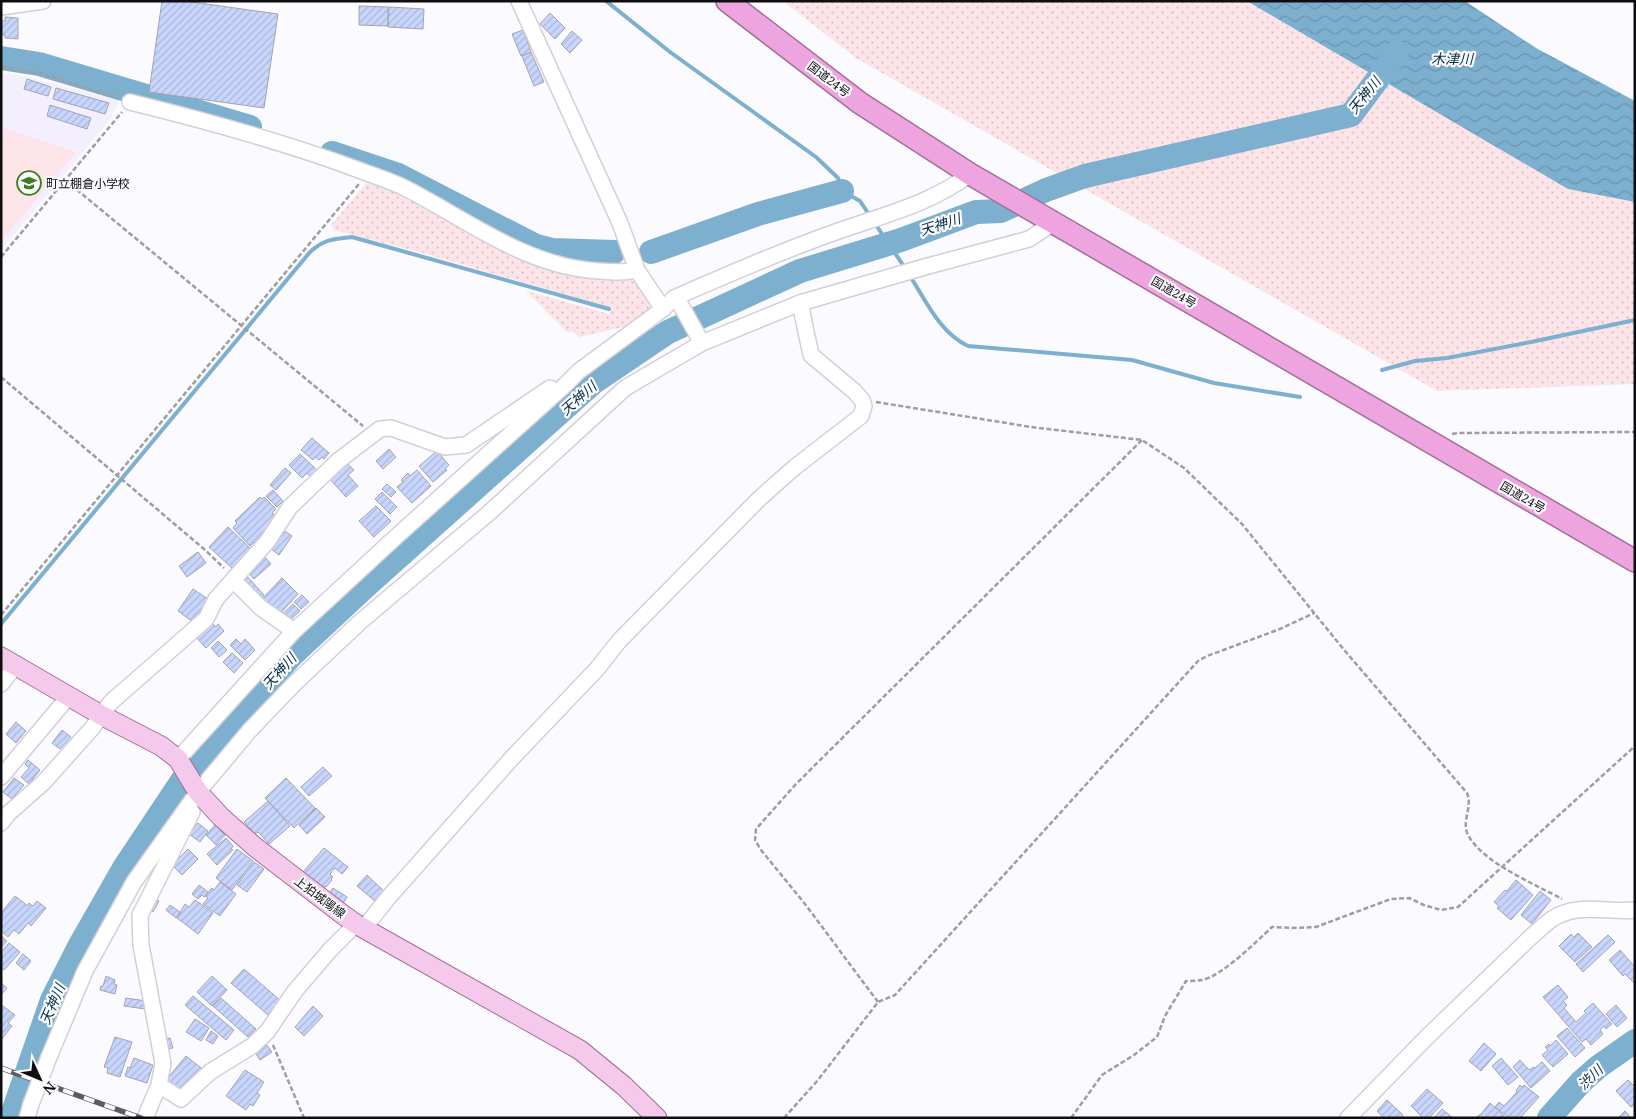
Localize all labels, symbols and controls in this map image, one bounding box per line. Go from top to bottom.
water label: 木津川 [1431,49,1475,68]
street label: 国道24号 [804,57,854,101]
water label: 天神川 [1343,71,1386,117]
school or university icon: 町立棚倉小学校 [16,170,42,196]
place label: 町立棚倉小学校 [46,175,130,192]
water label: 天神川 [917,208,965,240]
street label: 国道24号 [1148,272,1200,312]
water label: 天神川 [556,376,602,419]
street label: 国道24号 [1497,477,1549,517]
water label: 天神川 [258,648,301,693]
street label: 上狛城陽線 [291,872,349,922]
water label: 天神川 [35,979,70,1027]
north arrow [15,1054,65,1104]
water label: 渋川 [1573,1059,1608,1094]
text: N [39,1078,60,1099]

